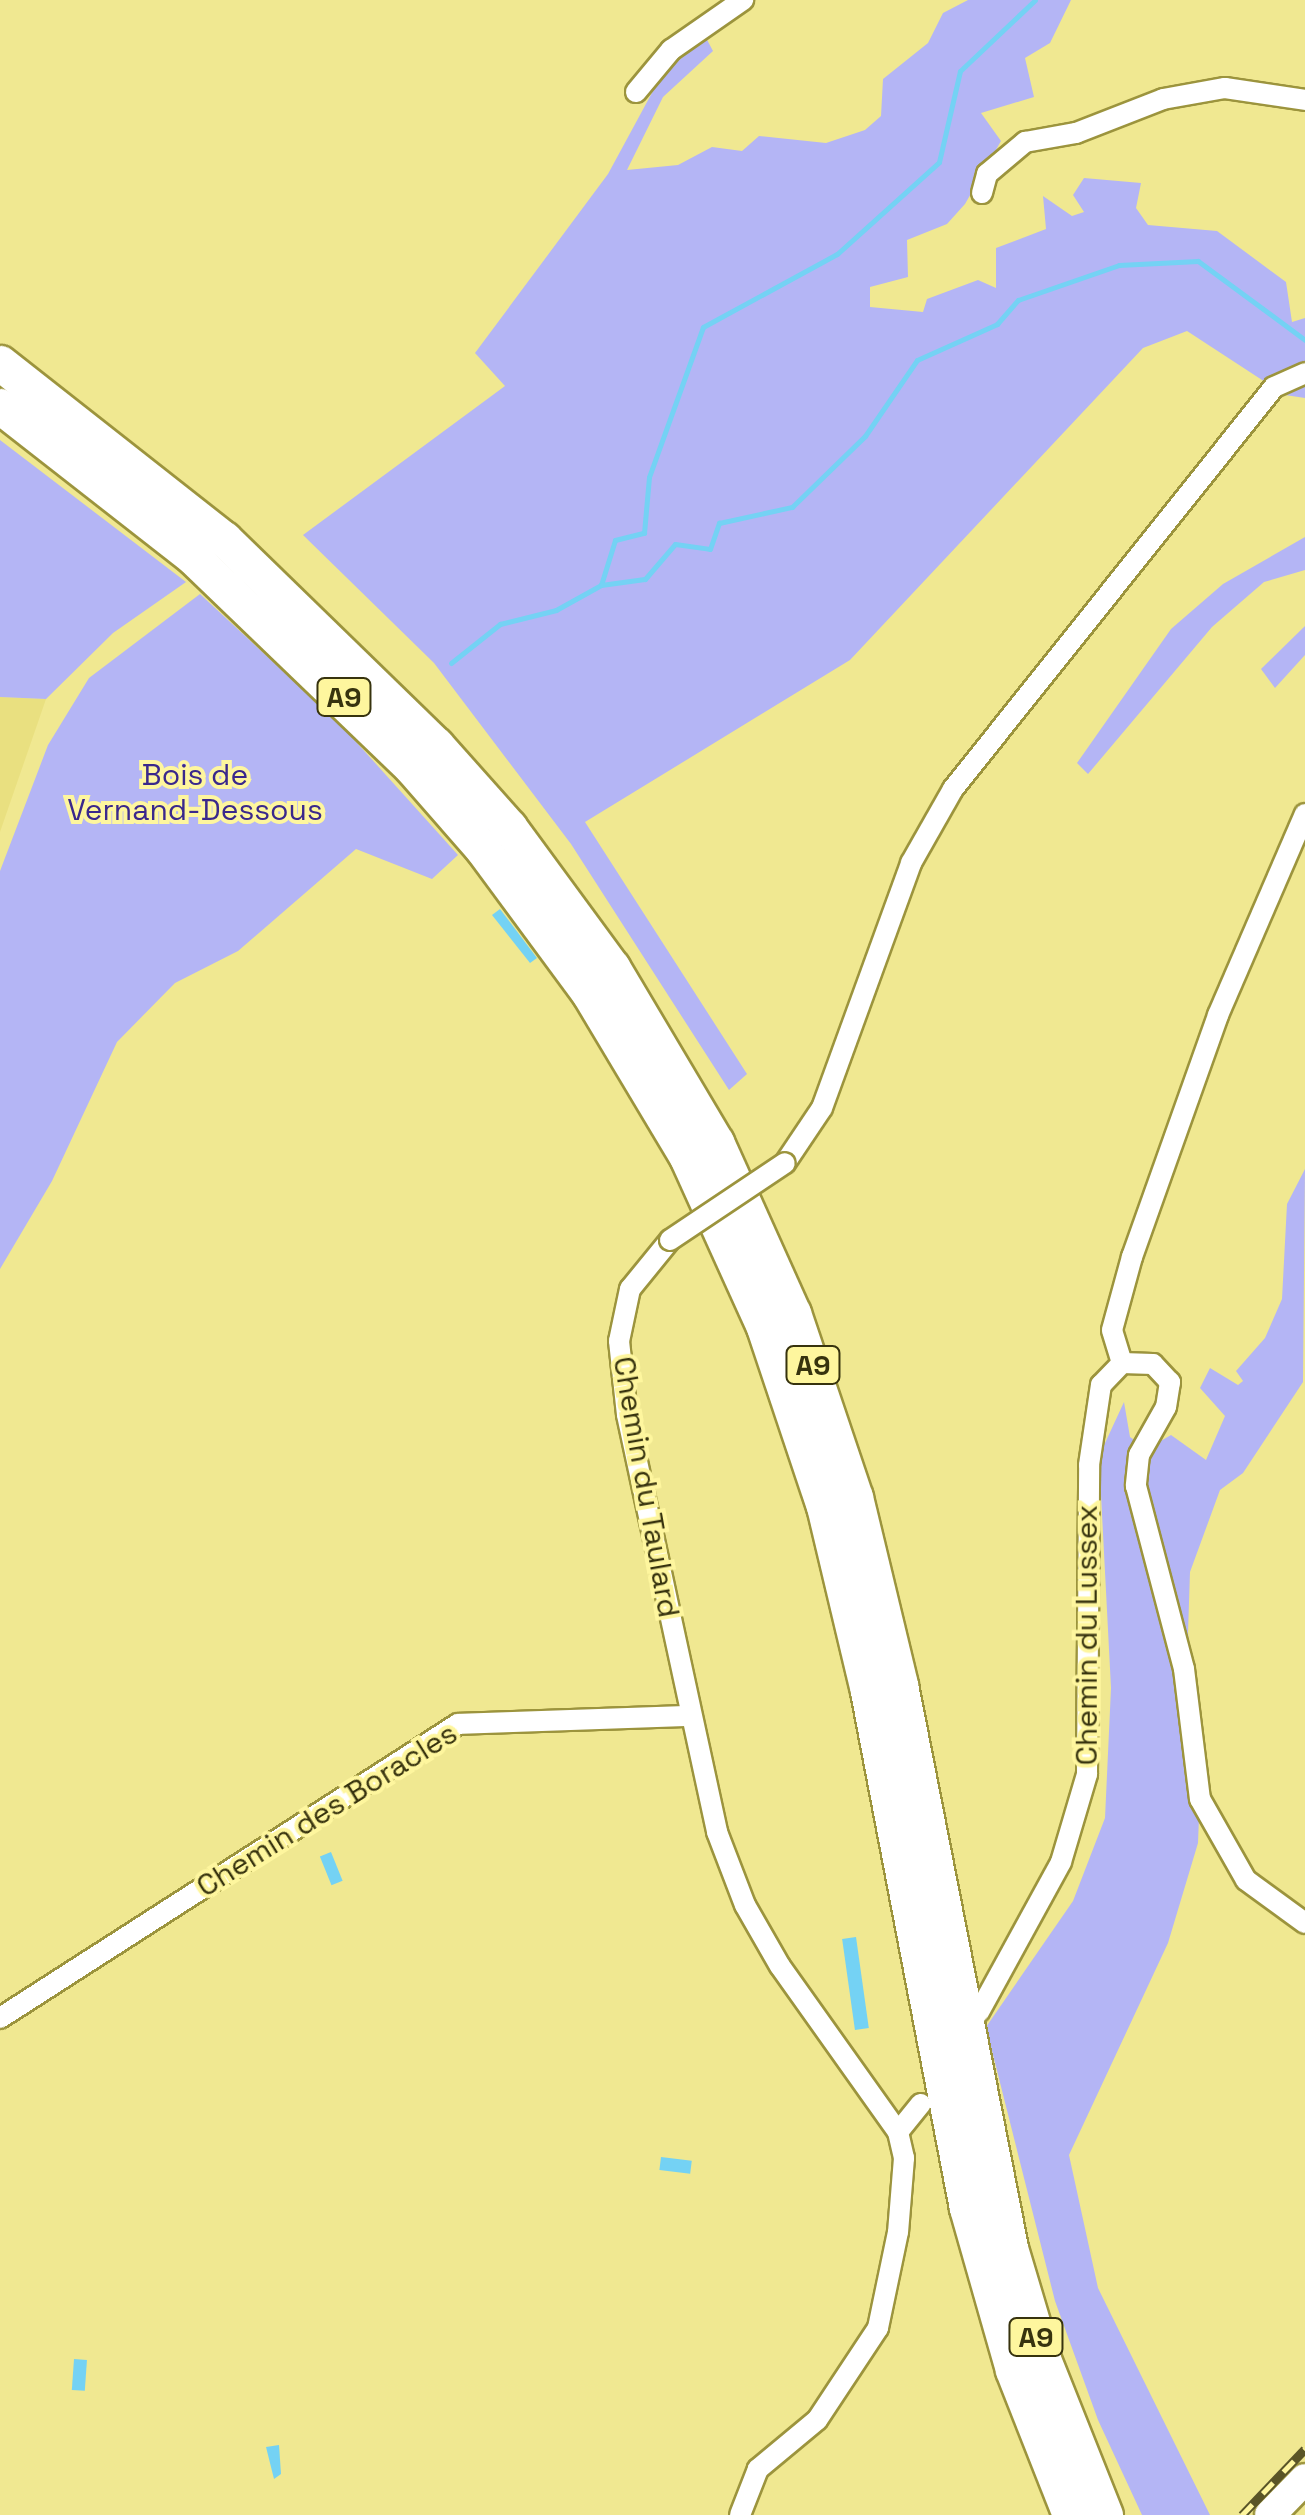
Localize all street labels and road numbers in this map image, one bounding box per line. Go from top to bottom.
road number: A9 [314,674,374,720]
road number: A9 [783,1342,843,1388]
street label: Chemin du Taulard [605,1353,687,1621]
street label: Chemin du Lussex [1069,1505,1105,1765]
street label: Chemin des Boracles [190,1715,464,1905]
road number: A9 [1006,2314,1066,2360]

